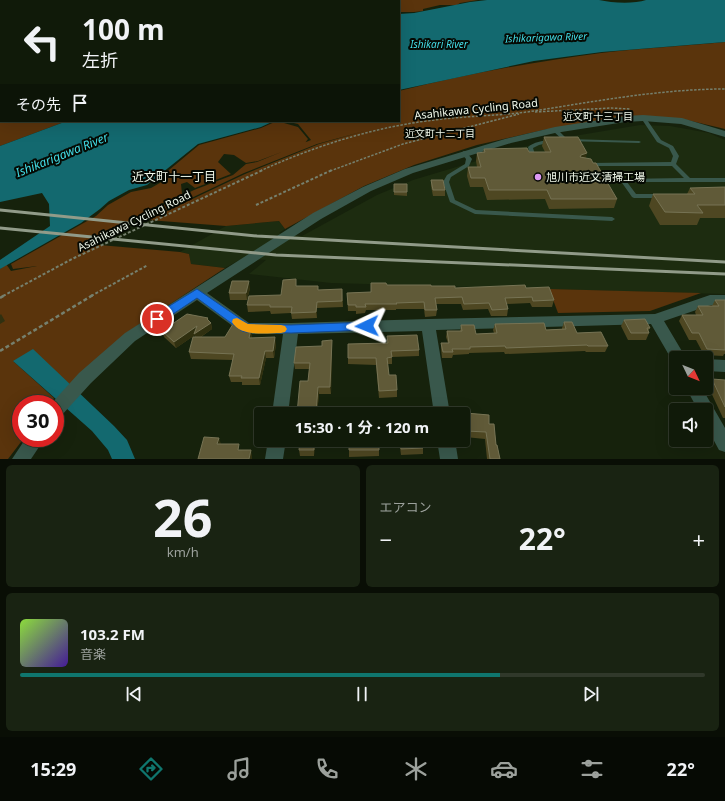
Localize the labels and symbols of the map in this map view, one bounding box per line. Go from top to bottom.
water label: Ishikarigawa River [504,29,588,45]
water label: Ishikari River [409,37,469,51]
street label: Asahikawa Cycling Road [413,95,538,122]
district label: 近文町十三丁目 [563,109,633,123]
district label: 近文町十二丁目 [405,126,475,140]
water label: Ishikarigawa River [12,128,112,181]
district label: 近文町十一丁目 [132,168,216,185]
place label: 旭川市近文清掃工場 [546,169,645,184]
marker: 旭川市近文清掃工場 [533,172,543,182]
street label: Asahikawa Cycling Road [75,187,193,255]
pin [140,302,174,336]
position arrow [346,305,388,347]
north arrow [669,351,713,395]
speed limit sign: 30 [12,395,64,447]

